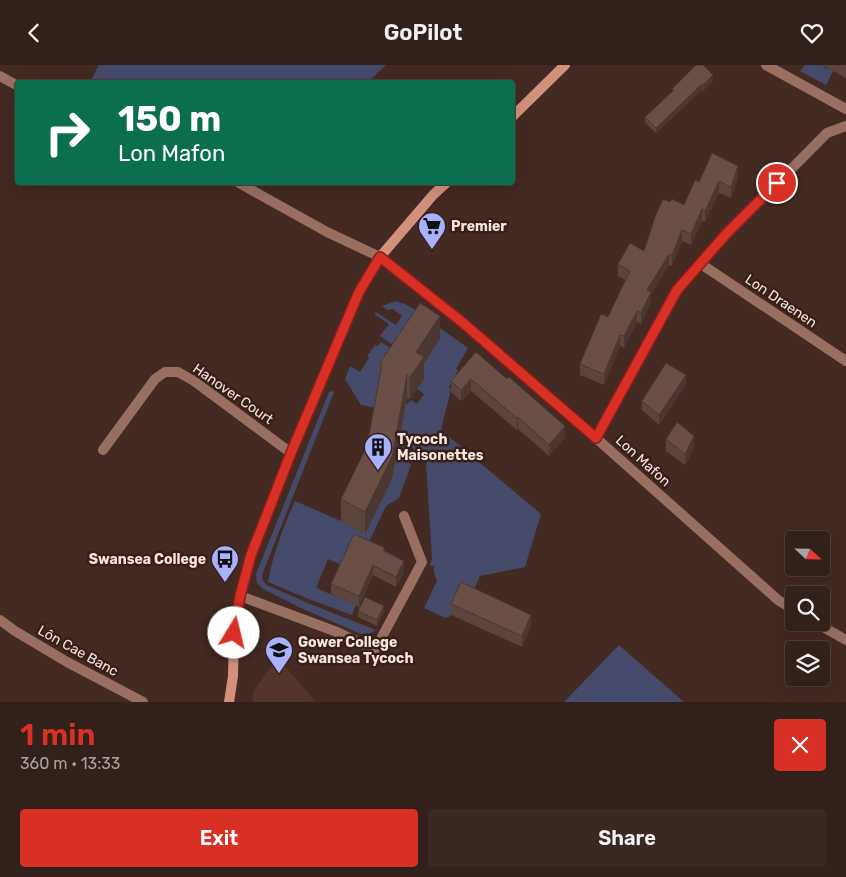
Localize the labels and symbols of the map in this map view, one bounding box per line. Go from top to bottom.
pin [756,162,798,204]
supermarket icon: Premier [417,211,447,250]
place label: Premier [451,218,507,235]
street label: Lon Draenen [742,271,820,331]
street label: Hanover Court [189,360,277,428]
place label: Tycoch Maisonettes [397,431,484,464]
building icon: Tycoch Maisonettes [363,432,393,471]
street label: Lon Mafon [612,432,674,490]
north arrow [785,531,830,576]
bus stop icon: Swansea College [210,544,240,583]
place label: Swansea College [89,551,206,568]
position arrow [207,606,259,658]
street label: Lôn Cae Banc [35,622,121,680]
place label: Gower College Swansea Tycoch [298,634,413,667]
school or university icon: Gower College Swansea Tycoch [264,635,294,674]

